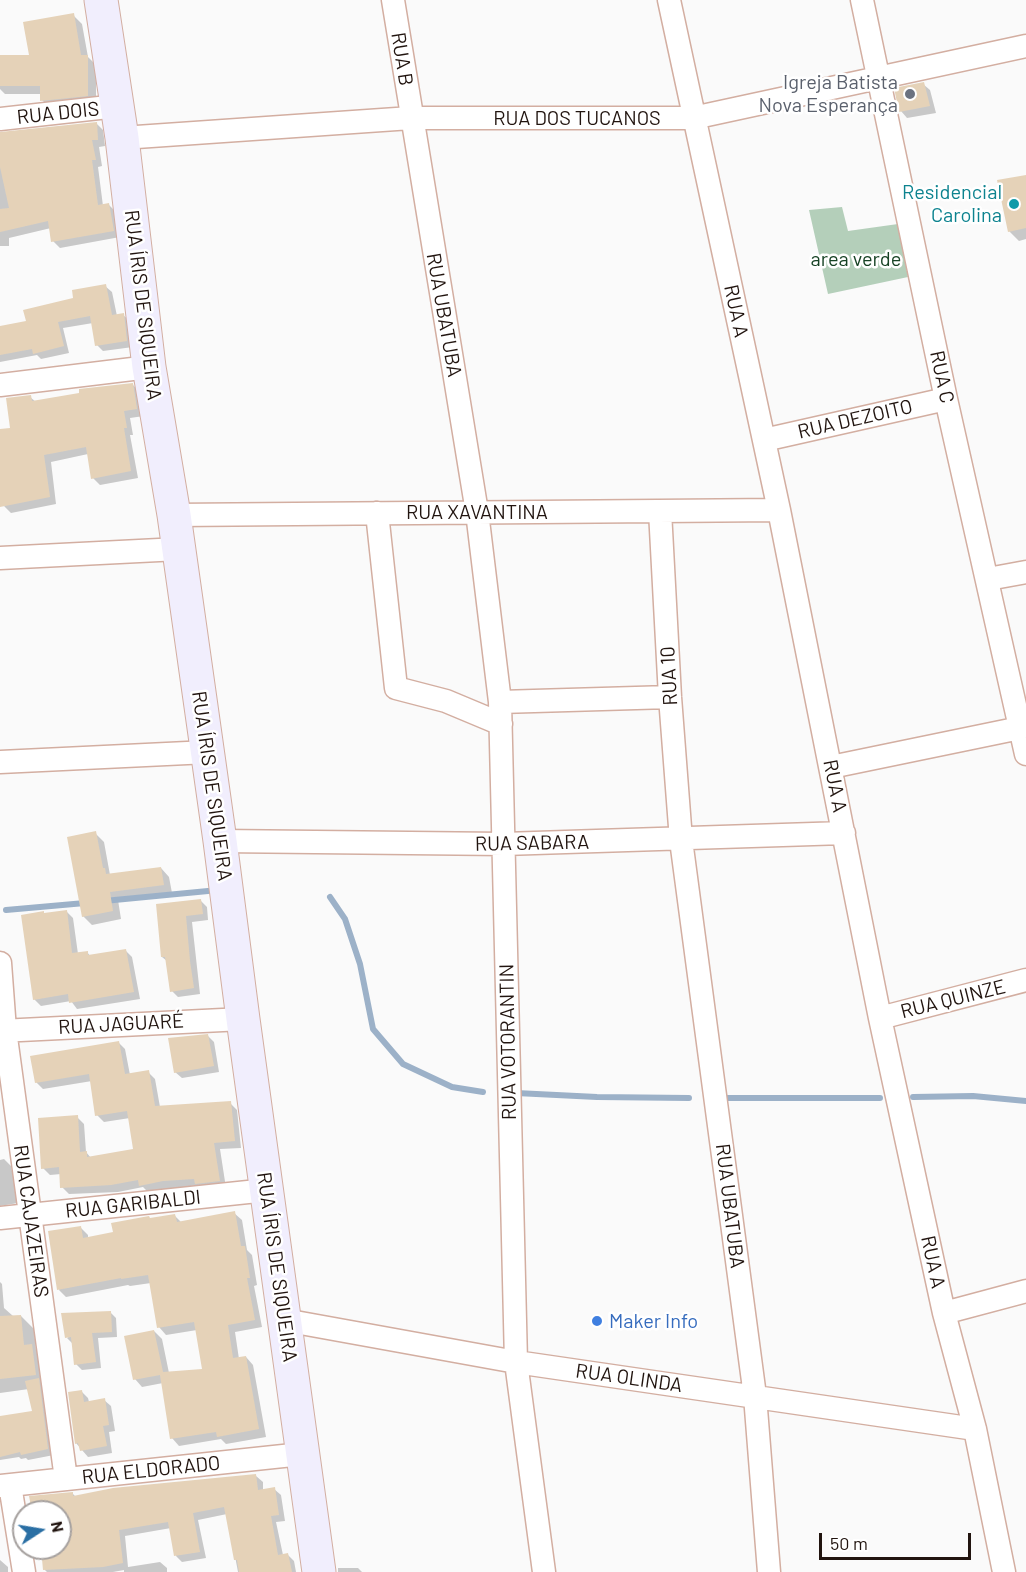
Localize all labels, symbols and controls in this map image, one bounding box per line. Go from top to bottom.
street label: RUA B [386,31,418,87]
place label: Igreja Batista Nova Esperança [758,70,898,117]
marker: Igreja Batista Nova Esperança [903,87,917,101]
street label: RUA DOIS [16,97,100,129]
street label: RUA DOS TUCANOS [493,106,661,130]
place label: Residencial Carolina [902,180,1002,227]
marker: Residencial Carolina [1007,197,1021,211]
street label: RUA ÍRIS DE SIQUEIRA [119,208,167,402]
park label: area verde [811,247,901,271]
street label: RUA UBATUBA [421,251,467,379]
street label: RUA A [719,282,753,340]
street label: RUA C [925,348,959,406]
street label: RUA DEZOITO [795,394,915,444]
street label: RUA XAVANTINA [406,500,548,524]
street label: RUA 10 [655,646,683,706]
street label: RUA ÍRIS DE SIQUEIRA [187,689,237,883]
street label: RUA A [818,758,852,814]
street label: RUA SABARA [475,830,589,856]
street label: RUA VOTORANTIN [495,964,521,1120]
street label: RUA QUINZE [898,974,1008,1024]
street label: RUA JAGUARÉ [57,1009,185,1039]
street label: RUA UBATUBA [710,1142,750,1270]
street label: RUA CAJAZEIRAS [8,1143,54,1299]
street label: RUA ÍRIS DE SIQUEIRA [252,1170,302,1364]
street label: RUA GARIBALDI [64,1185,202,1223]
street label: RUA A [916,1233,950,1291]
place label: Maker Info [609,1309,698,1333]
marker: Maker Info [590,1314,604,1328]
street label: RUA OLINDA [574,1359,684,1397]
street label: RUA ELDORADO [80,1451,222,1489]
north arrow [12,1500,72,1560]
text: N [48,1519,69,1534]
scale bar [822,1521,974,1559]
text: 50 m [830,1532,868,1554]

